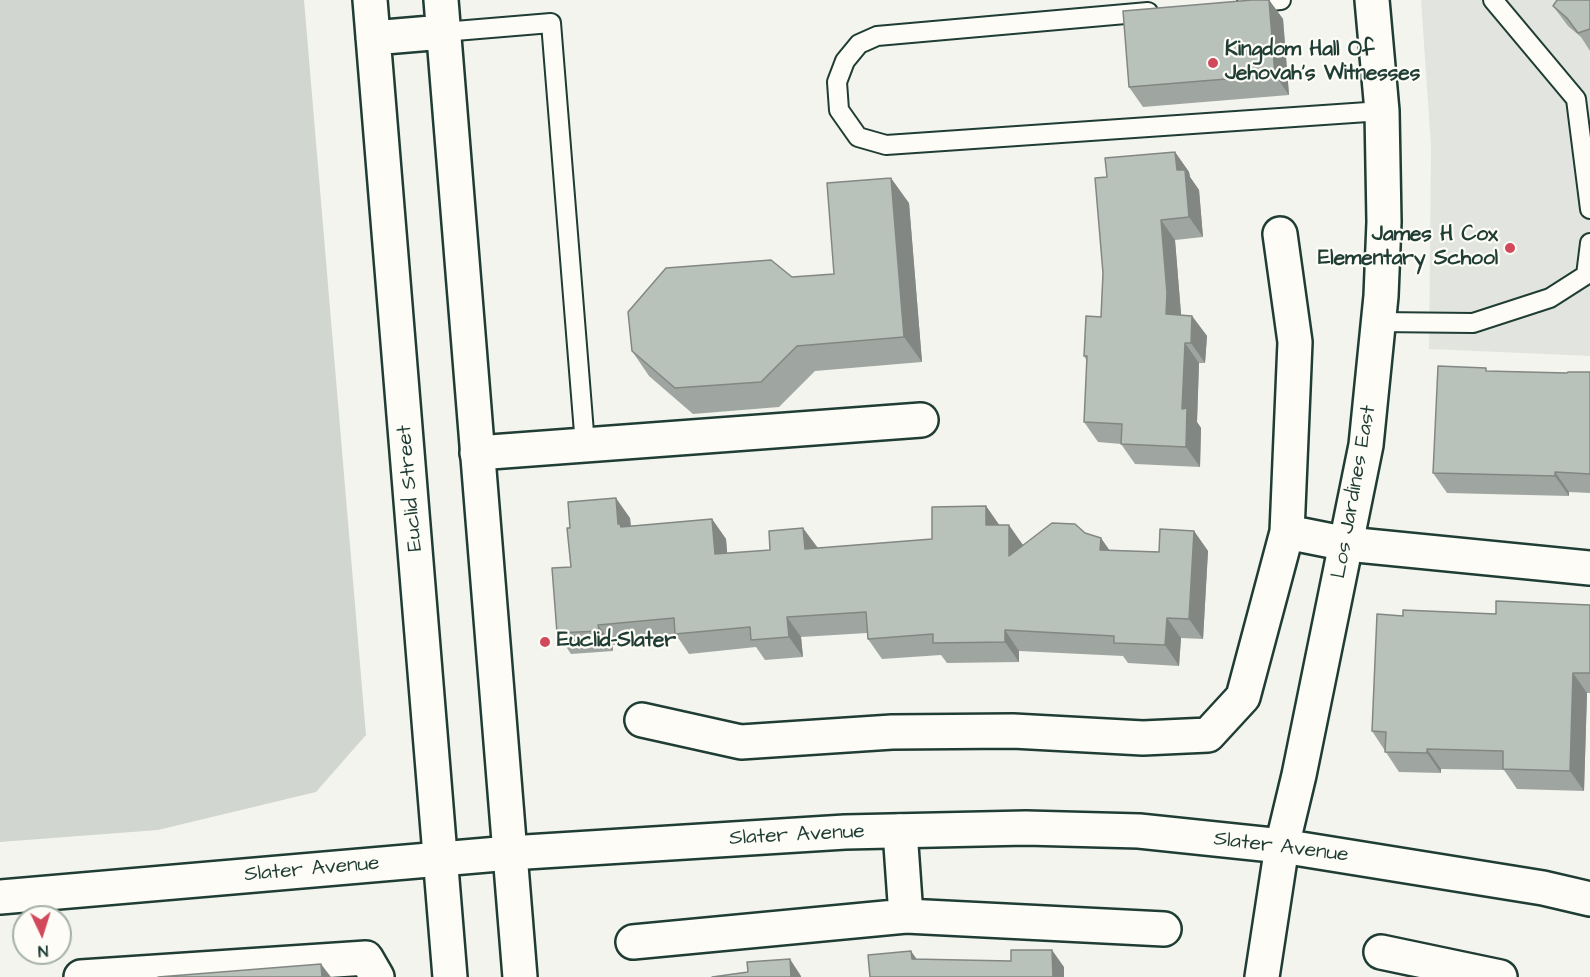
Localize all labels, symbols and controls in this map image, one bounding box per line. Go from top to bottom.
place label: Kingdom Hall Of Jehovah's Witnesses [1225,38,1420,88]
marker: Kingdom Hall Of Jehovah's Witnesses [1206,56,1220,70]
place label: James H Cox Elementary School [1318,223,1498,273]
marker: James H Cox Elementary School [1503,241,1517,255]
street label: Los Jardines East [1327,403,1383,581]
street label: Euclid Street [393,424,429,552]
place label: Euclid-Slater [557,629,676,655]
marker: Euclid-Slater [538,635,552,649]
street label: Slater Avenue [729,820,865,852]
street label: Slater Avenue [1212,827,1350,869]
street label: Slater Avenue [243,852,381,888]
north arrow [12,905,72,965]
text: N [37,940,49,962]

